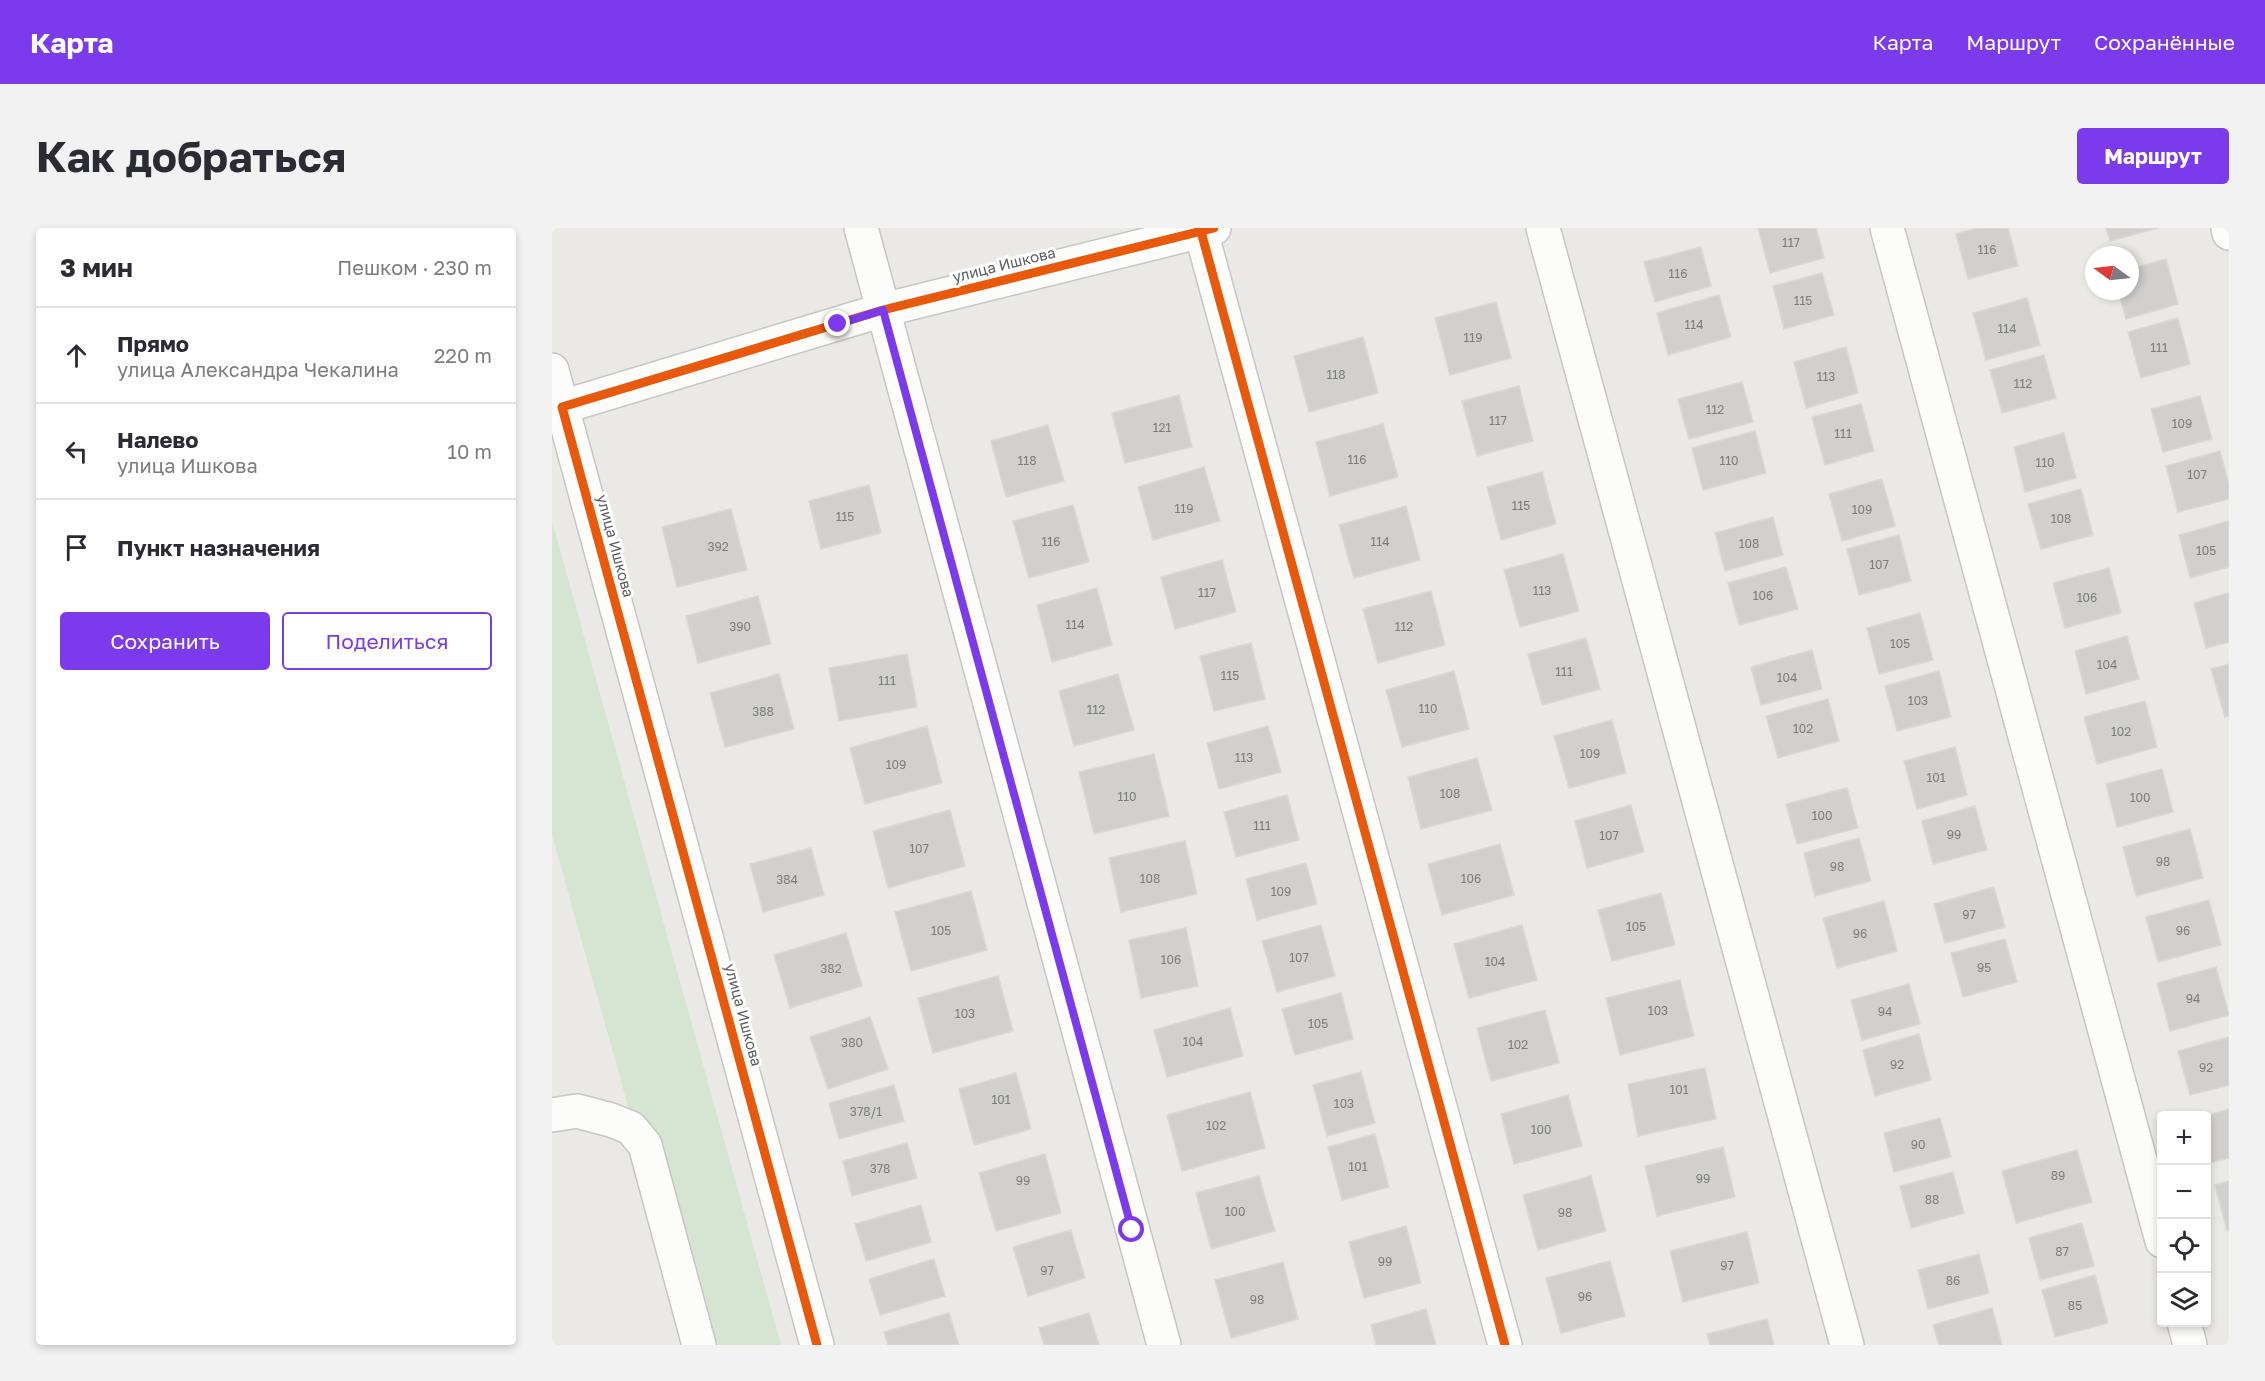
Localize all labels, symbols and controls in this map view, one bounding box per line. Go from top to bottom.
text: Карта [30,26,114,59]
text: Карта [1872,29,1933,55]
text: Маршрут [1966,29,2061,55]
text: Сохранённые [2094,29,2235,55]
button: Маршрут [2077,128,2229,184]
text: Как добраться [36,131,346,181]
house number: 117 [1782,235,1800,250]
house number: 116 [1978,242,1996,257]
street label: улица Ишкова [950,243,1057,286]
north arrow [2085,246,2139,300]
text: 3 мин [60,252,133,283]
text: Пешком · 230 m [337,255,492,279]
house number: 116 [1669,266,1687,281]
house number: 115 [1794,293,1812,308]
route end [824,310,850,336]
house number: 114 [1685,317,1703,332]
house number: 114 [1998,321,2016,336]
text: Прямо [117,330,189,357]
house number: 119 [1464,330,1482,345]
icon: ahead [60,339,93,372]
house number: 111 [2150,340,2168,355]
text: 220 m [434,343,492,367]
text: улица Александра Чекалина [117,357,399,381]
house number: 118 [1327,367,1345,382]
house number: 113 [1817,369,1835,384]
house number: 112 [2014,376,2032,391]
house number: 112 [1706,402,1724,417]
house number: 117 [1489,413,1507,428]
house number: 109 [2172,416,2192,431]
house number: 121 [1153,420,1171,435]
text: Налево [117,426,199,453]
house number: 111 [1834,426,1852,441]
icon: left [60,435,93,468]
text: 10 m [447,439,492,463]
house number: 116 [1348,452,1366,467]
text: улица Ишкова [117,453,258,477]
house number: 118 [1018,453,1036,468]
house number: 110 [1719,453,1739,468]
house number: 110 [2035,455,2055,470]
house number: 107 [2187,467,2207,482]
street label: улица Ишкова [594,492,638,599]
house number: 115 [1512,498,1530,513]
house number: 119 [1175,501,1193,516]
house number: 109 [1852,502,1872,517]
house number: 115 [836,509,854,524]
house number: 108 [2051,511,2071,526]
icon: arrive [60,531,93,564]
text: Пункт назначения [117,534,320,561]
house number: 116 [1042,534,1060,549]
house number: 114 [1371,534,1389,549]
house number: 108 [1739,536,1759,551]
house number: 392 [707,539,729,554]
house number: 105 [2196,543,2216,558]
house number: 107 [1869,557,1889,572]
house number: 113 [1533,583,1551,598]
house number: 117 [1198,585,1216,600]
house number: 106 [1753,588,1773,603]
house number: 106 [2077,590,2097,605]
button: Сохранить [60,612,270,670]
button: Поделиться [282,612,492,670]
house number: 114 [1066,617,1084,632]
house number: 390 [729,619,751,634]
house number: 112 [1395,619,1413,634]
house number: 105 [1890,636,1910,651]
house number: 104 [2097,657,2117,672]
house number: 111 [1555,664,1573,679]
house number: 115 [1221,668,1239,683]
house number: 104 [1777,670,1797,685]
house number: 111 [878,673,896,688]
house number: 103 [1908,693,1928,708]
house number: 110 [1418,701,1438,716]
house number: 112 [1087,702,1105,717]
house number: 388 [752,704,774,719]
house number: 102 [1793,721,1813,736]
house number: 102 [2111,724,2131,739]
house number: 109 [1580,746,1600,761]
house number: 113 [1235,750,1253,765]
house number: 109 [886,757,906,772]
house number: 101 [1926,770,1946,785]
house number: 108 [1440,786,1460,801]
house number: 110 [1117,789,1137,804]
house number: 100 [2130,790,2150,805]
house number: 100 [1812,808,1832,823]
house number: 111 [1253,818,1271,833]
house number: 99 [1947,827,1961,842]
house number: 107 [1599,828,1619,843]
house number: 107 [909,841,929,856]
house number: 98 [2156,854,2170,869]
house number: 98 [1830,859,1844,874]
house number: 108 [1140,871,1160,886]
house number: 106 [1461,871,1481,886]
house number: 384 [776,872,798,887]
house number: 109 [1271,884,1291,899]
house number: 97 [1962,907,1976,922]
house number: 105 [1626,919,1646,934]
house number: 105 [931,923,951,938]
house number: 96 [2176,923,2190,938]
house number: 96 [1853,926,1867,941]
house number: 107 [1289,950,1309,965]
house number: 106 [1161,952,1181,967]
house number: 104 [1485,954,1505,969]
house number: 95 [1977,960,1991,975]
street label: улица Ишкова [722,961,766,1068]
house number: 382 [820,961,842,976]
house number: 94 [2186,991,2200,1006]
house number: 103 [1648,1003,1668,1018]
house number: 94 [1878,1004,1892,1019]
house number: 103 [955,1006,975,1021]
house number: 105 [1308,1016,1328,1031]
house number: 104 [1183,1034,1203,1049]
house number: 380 [841,1035,863,1050]
house number: 102 [1508,1037,1528,1052]
house number: 92 [1890,1057,1904,1072]
house number: 92 [2199,1060,2213,1075]
house number: 101 [1669,1082,1689,1097]
house number: 101 [991,1092,1011,1107]
house number: 103 [1334,1096,1354,1111]
house number: 378/1 [850,1104,882,1119]
map controls [2157,1111,2211,1327]
button: + [2157,1111,2211,1165]
house number: 102 [1206,1118,1226,1133]
house number: 100 [1531,1122,1551,1137]
house number: 90 [1911,1137,1925,1152]
house number: 101 [1348,1159,1368,1174]
house number: 378 [870,1161,890,1176]
button: − [2157,1165,2211,1219]
house number: 89 [2051,1168,2065,1183]
house number: 99 [1696,1171,1710,1186]
house number: 99 [1016,1173,1030,1188]
house number: 88 [1925,1192,1939,1207]
house number: 100 [1225,1204,1245,1219]
house number: 98 [1558,1205,1572,1220]
route start [1118,1216,1144,1242]
button: locate [2157,1219,2211,1273]
house number: 87 [2055,1244,2069,1259]
house number: 99 [1378,1254,1392,1269]
house number: 97 [1720,1258,1734,1273]
house number: 97 [1040,1263,1054,1278]
house number: 86 [1946,1273,1960,1288]
button: layers [2157,1273,2211,1327]
house number: 96 [1578,1289,1592,1304]
house number: 98 [1250,1292,1264,1307]
house number: 85 [2068,1298,2082,1313]

